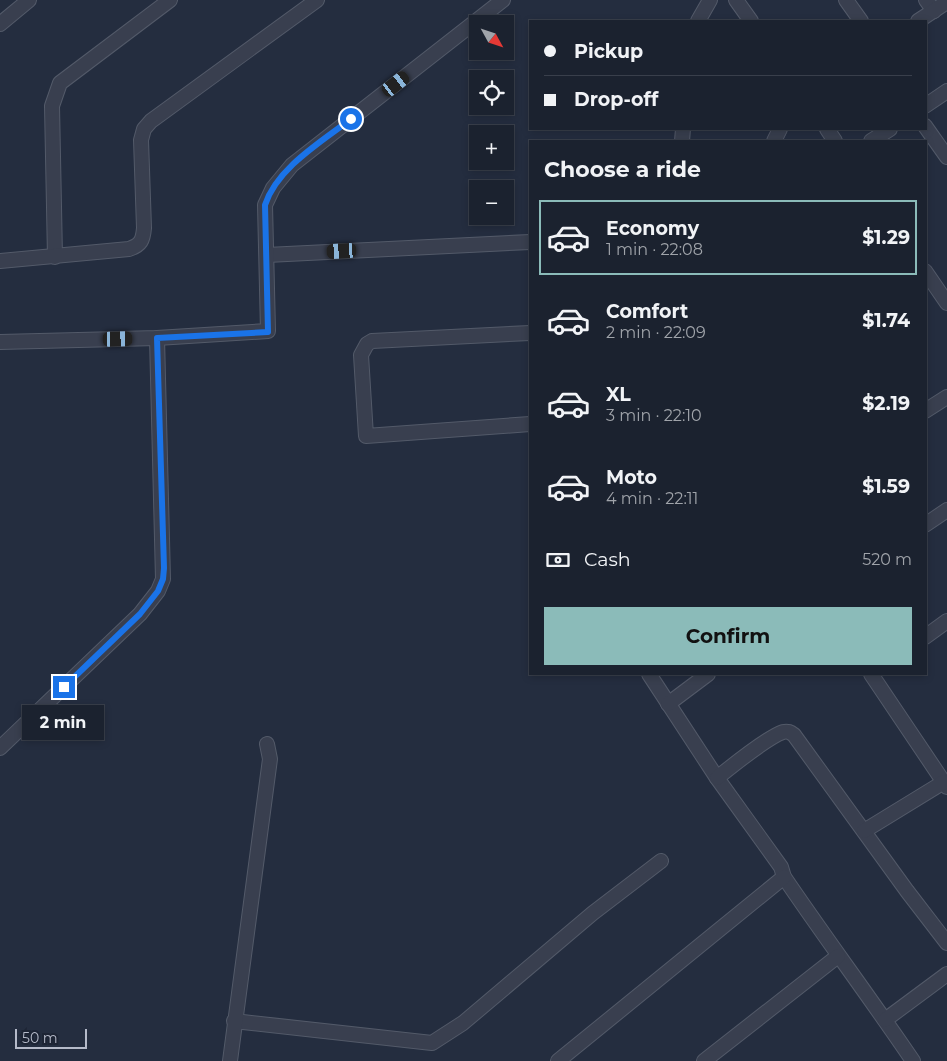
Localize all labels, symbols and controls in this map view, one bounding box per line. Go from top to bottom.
north arrow [469,15,514,60]
map controls [469,15,514,225]
text: Pickup [574,40,643,63]
car [379,69,412,99]
button: locate [469,70,514,115]
text: Drop-off [574,88,658,111]
route start [340,108,362,130]
button: + [469,125,514,170]
text: Choose a ride [544,156,701,183]
button: − [469,180,514,225]
icon: car [546,215,591,260]
text: Economy [606,217,699,240]
text: $1.29 [862,226,910,249]
text: 1 min · 22:08 [606,240,703,259]
car [326,243,357,259]
icon: car [546,298,591,343]
text: Comfort [606,300,688,323]
text: $1.74 [862,309,910,332]
text: 2 min · 22:09 [606,323,706,342]
car [102,331,133,347]
icon: car [546,381,591,426]
text: XL [606,383,631,406]
text: $2.19 [862,392,910,415]
text: 3 min · 22:10 [606,406,702,425]
icon: car [546,464,591,509]
text: Moto [606,466,657,489]
text: $1.59 [862,475,910,498]
text: 4 min · 22:11 [606,489,698,508]
icon: cash [544,546,572,574]
text: Cash [584,548,631,571]
text: 520 m [862,550,912,569]
button: Confirm [544,607,912,665]
route end [53,676,75,698]
callout: 2 min [23,704,105,740]
text: 2 min [40,713,86,732]
scale bar [15,1026,88,1049]
text: 50 m [22,1029,58,1047]

